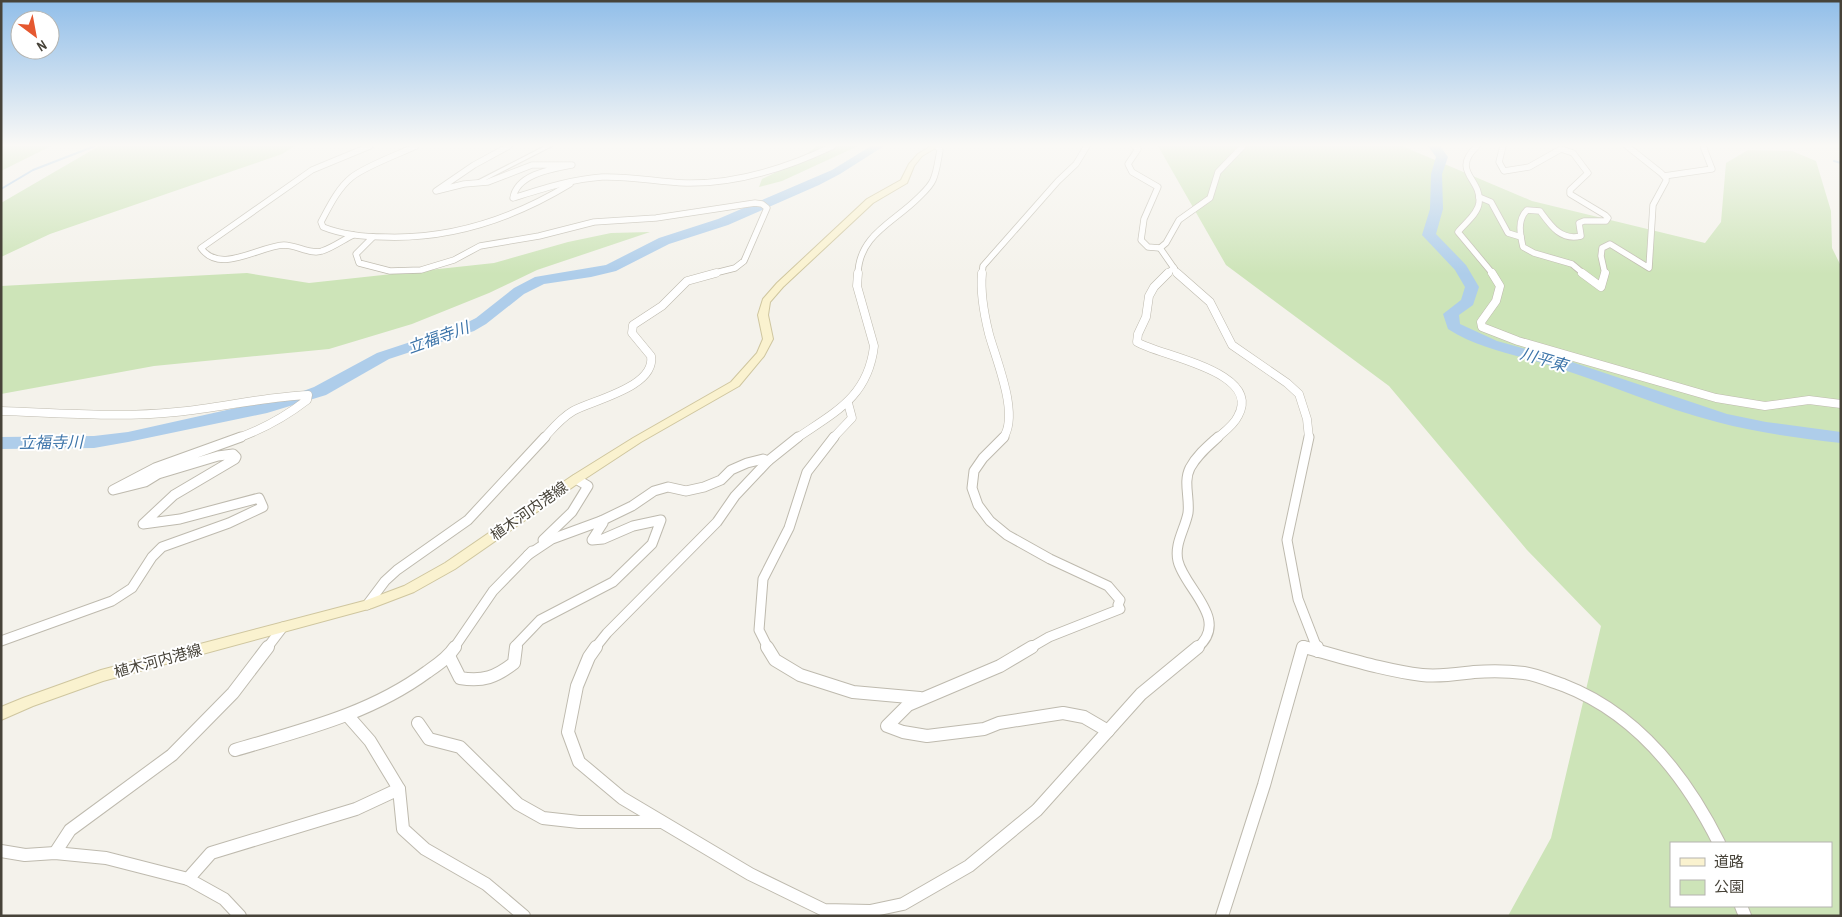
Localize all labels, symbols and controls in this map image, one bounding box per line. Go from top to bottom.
north arrow [10,10,60,60]
text: N [34,36,50,56]
water label: 立福寺川 [404,315,474,358]
water label: 川平東 [1518,342,1573,377]
water label: 立福寺川 [19,430,85,454]
street label: 植木河内港線 [486,476,572,545]
street label: 植木河内港線 [112,639,204,682]
legend [1670,842,1832,907]
text: 道路 [1714,851,1744,872]
text: 公園 [1714,876,1744,897]

